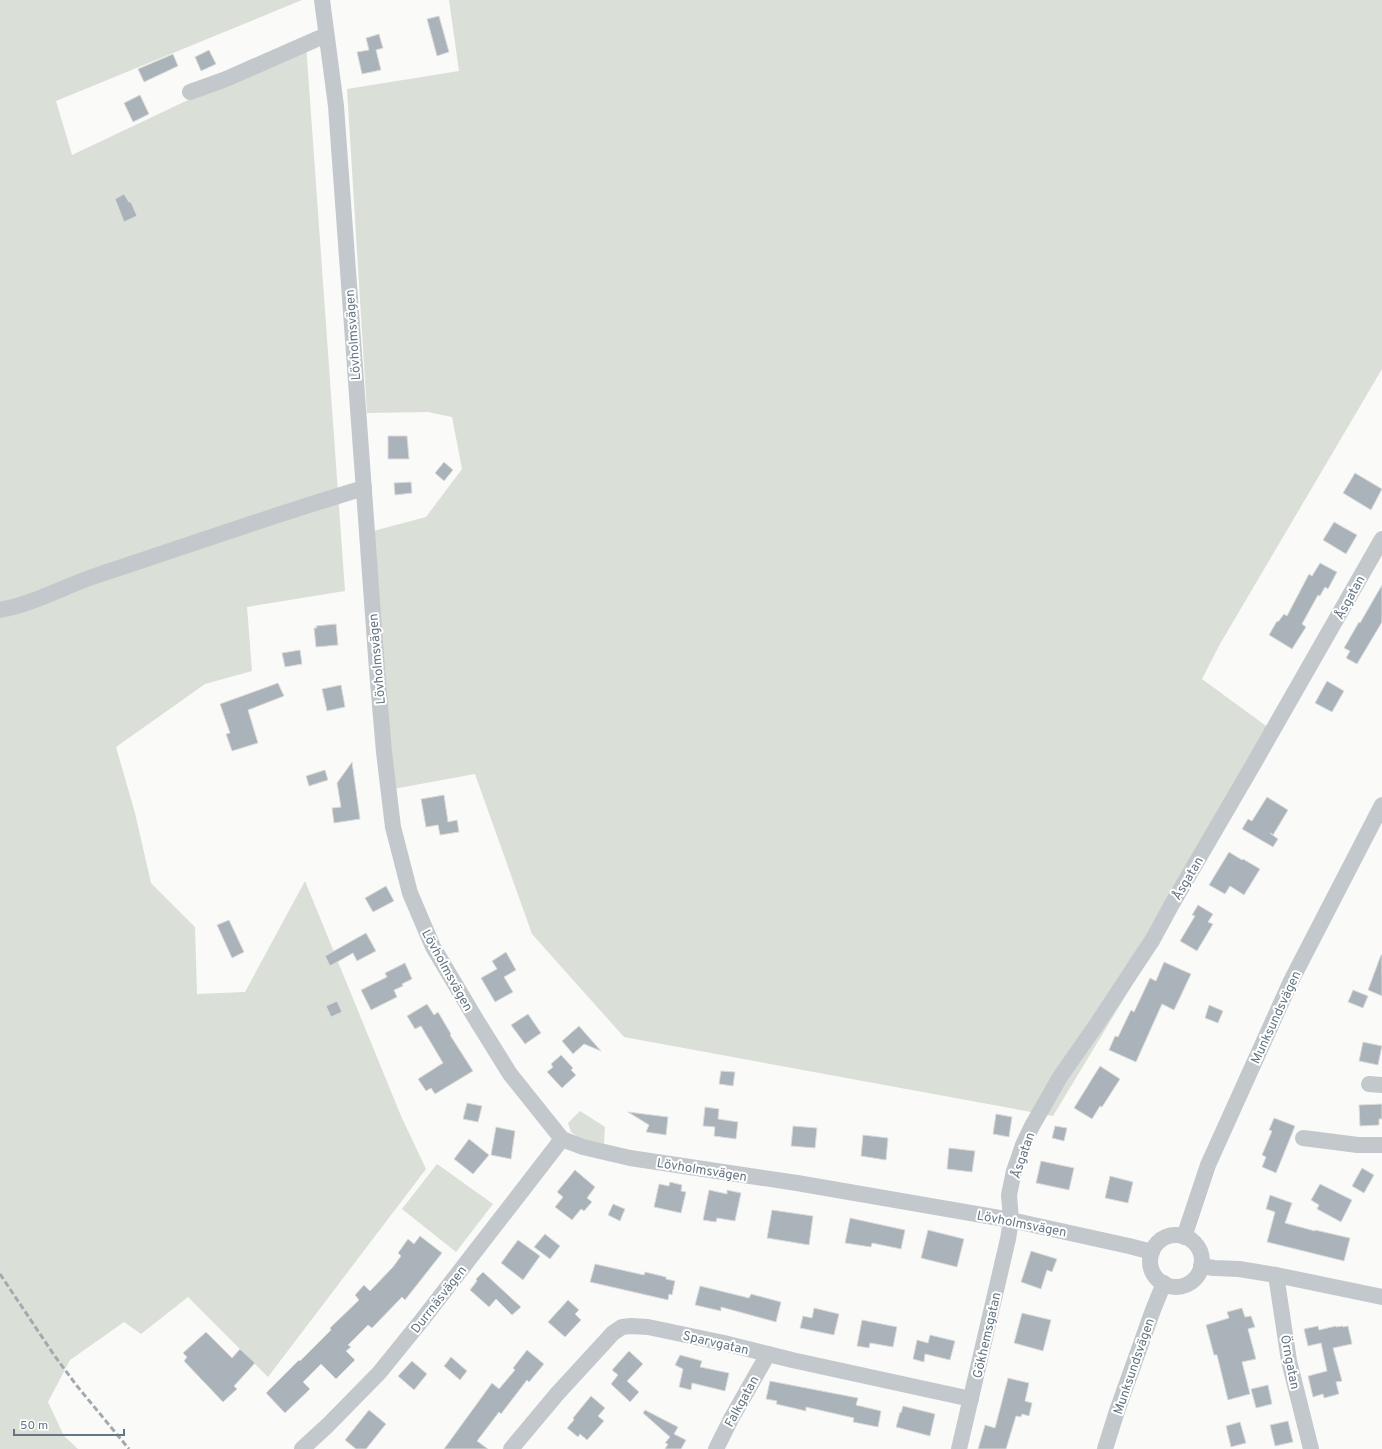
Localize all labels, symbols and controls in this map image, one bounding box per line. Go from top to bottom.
street label: Lövholmsvägen [343,289,365,381]
street label: Åsgatan [1331,573,1369,623]
street label: Lövholmsvägen [366,613,390,705]
street label: Åsgatan [1169,854,1208,904]
street label: Lövholmsvägen [417,927,475,1015]
street label: Munksundsvägen [1248,969,1305,1067]
street label: Åsgatan [1008,1130,1039,1181]
street label: Lövholmsvägen [655,1156,748,1186]
street label: Lövholmsvägen [975,1208,1068,1242]
street label: Durrnäsvägen [408,1263,471,1337]
street label: Gökhemsgatan [970,1291,1006,1380]
street label: Munksundsvägen [1111,1316,1159,1417]
street label: Sparvgatan [681,1329,750,1359]
street label: Örngatan [1276,1333,1304,1391]
street label: Falkgatan [722,1374,763,1430]
scale bar [14,1411,124,1437]
text: 50 m [20,1418,48,1434]

